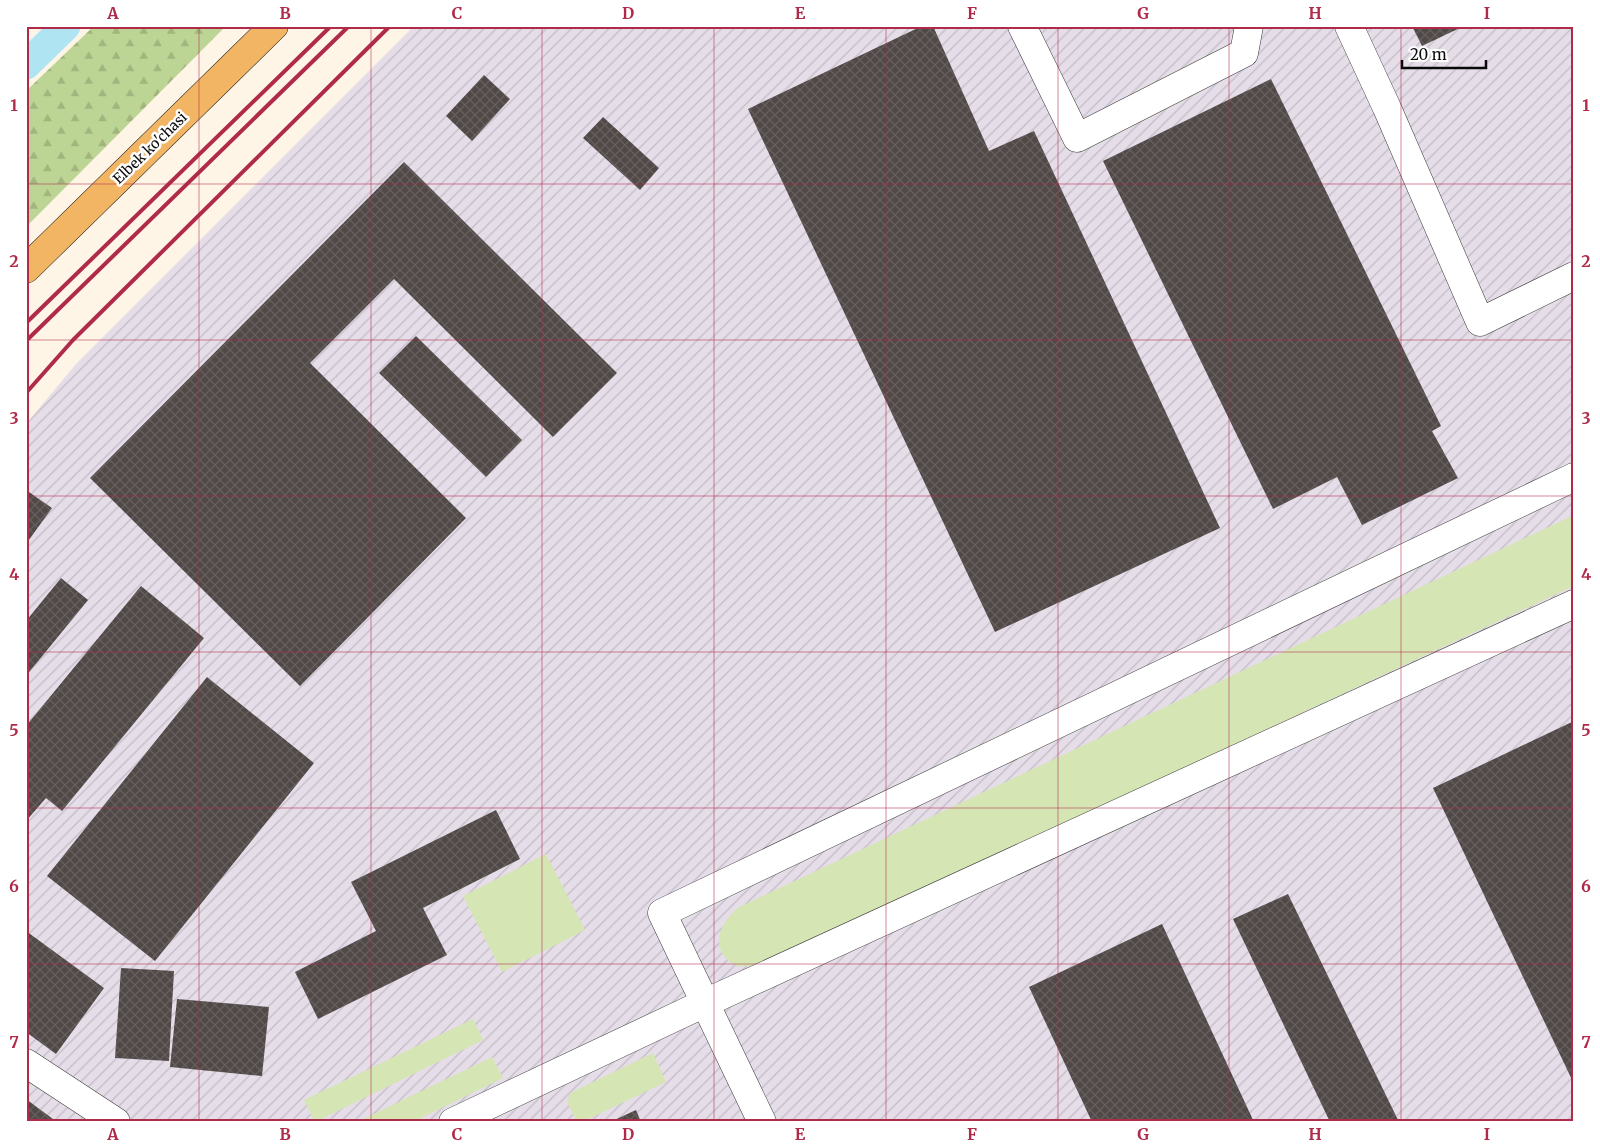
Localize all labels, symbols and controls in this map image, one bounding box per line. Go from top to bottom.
text: A [106,3,119,23]
text: B [279,3,291,23]
text: C [452,3,462,23]
text: D [622,3,634,23]
text: E [795,3,806,23]
text: F [967,3,977,23]
text: G [1137,3,1149,23]
text: H [1308,3,1322,23]
text: I [1484,3,1490,23]
scale bar [1402,38,1486,70]
text: 20 m [1410,45,1447,64]
text: 1 [10,95,18,115]
text: 1 [1582,95,1590,115]
street label: Elbek ko'chasi [109,108,191,188]
text: 2 [9,251,19,271]
text: 2 [1581,251,1591,271]
text: 3 [9,408,19,428]
text: 3 [1581,408,1591,428]
text: 4 [9,564,19,584]
text: 4 [1581,564,1591,584]
text: 5 [9,720,19,740]
text: 5 [1581,720,1591,740]
text: 6 [9,876,19,896]
text: 6 [1581,876,1591,896]
text: 7 [9,1032,19,1052]
text: 7 [1581,1032,1591,1052]
text: A [106,1124,119,1144]
text: B [279,1124,291,1144]
text: C [452,1124,462,1144]
text: D [622,1124,634,1144]
text: E [795,1124,806,1144]
text: F [967,1124,977,1144]
text: G [1137,1124,1149,1144]
text: H [1308,1124,1322,1144]
text: I [1484,1124,1490,1144]

